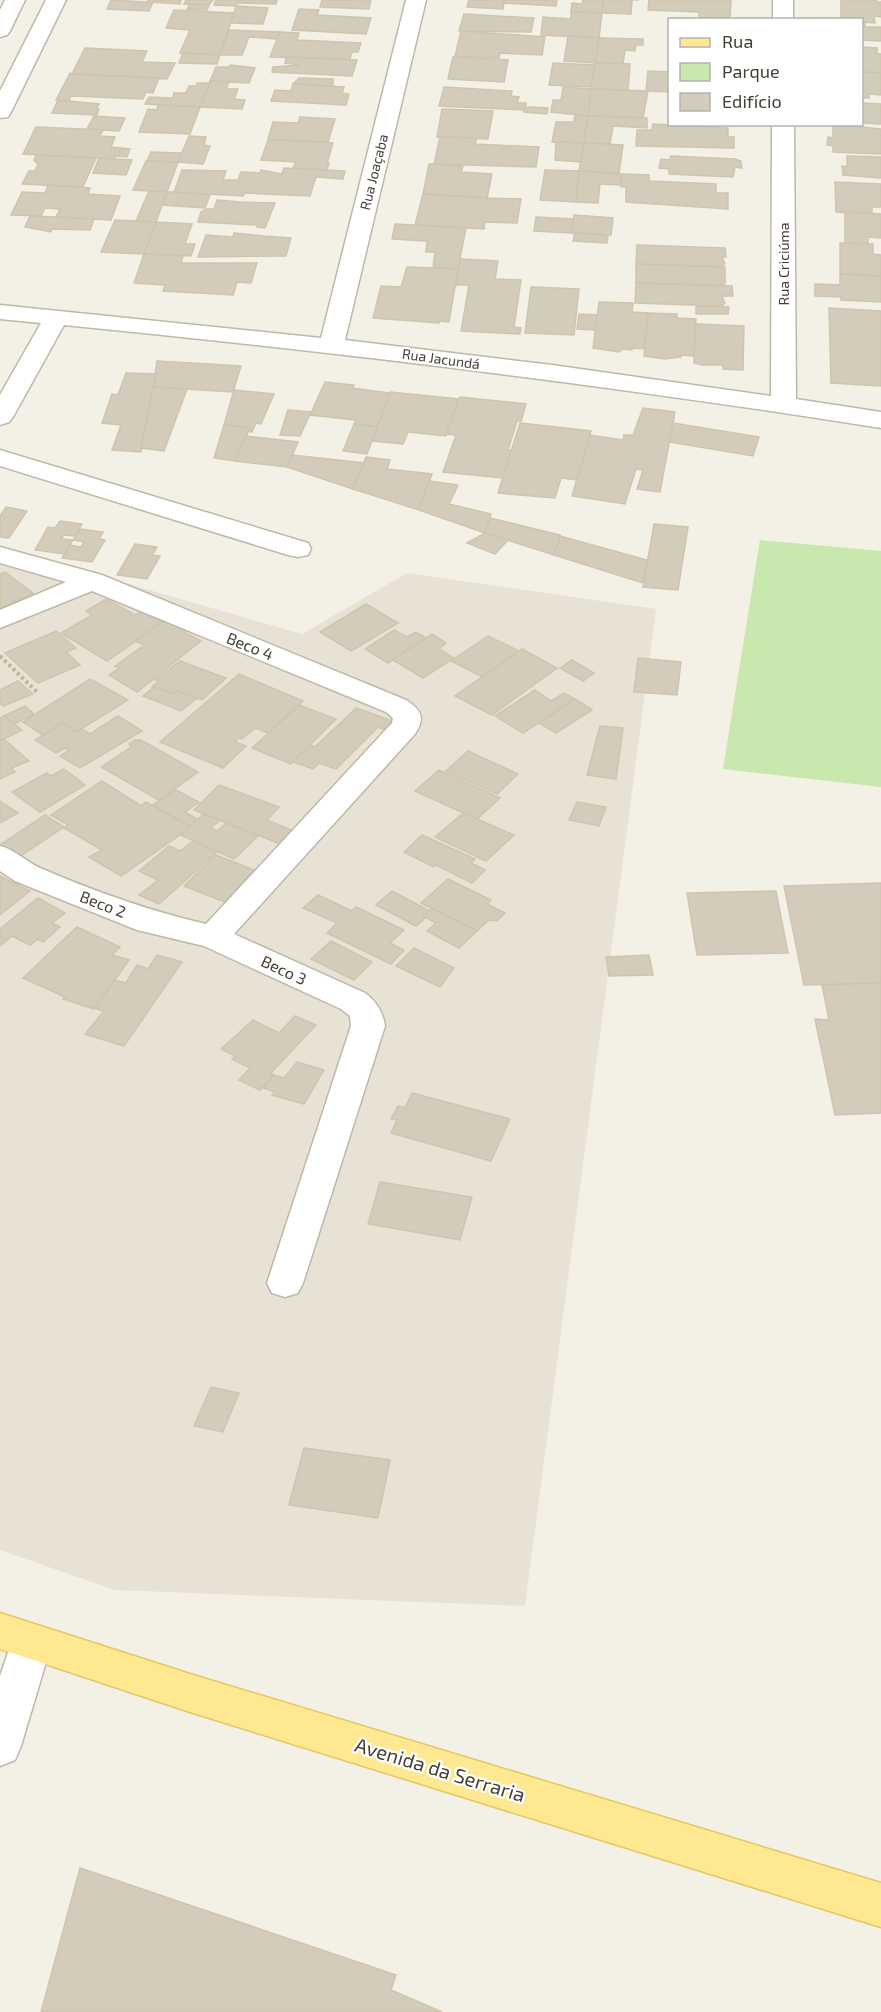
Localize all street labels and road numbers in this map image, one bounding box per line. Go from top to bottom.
street label: Rua Joaçaba [356,132,392,212]
street label: Rua Criciúma [775,223,792,305]
street label: Rua Jacundá [401,345,481,372]
street label: Beco 4 [224,628,276,664]
street label: Beco 2 [77,886,129,921]
street label: Beco 3 [259,951,310,988]
street label: Avenida da Serraria [352,1732,528,1806]

